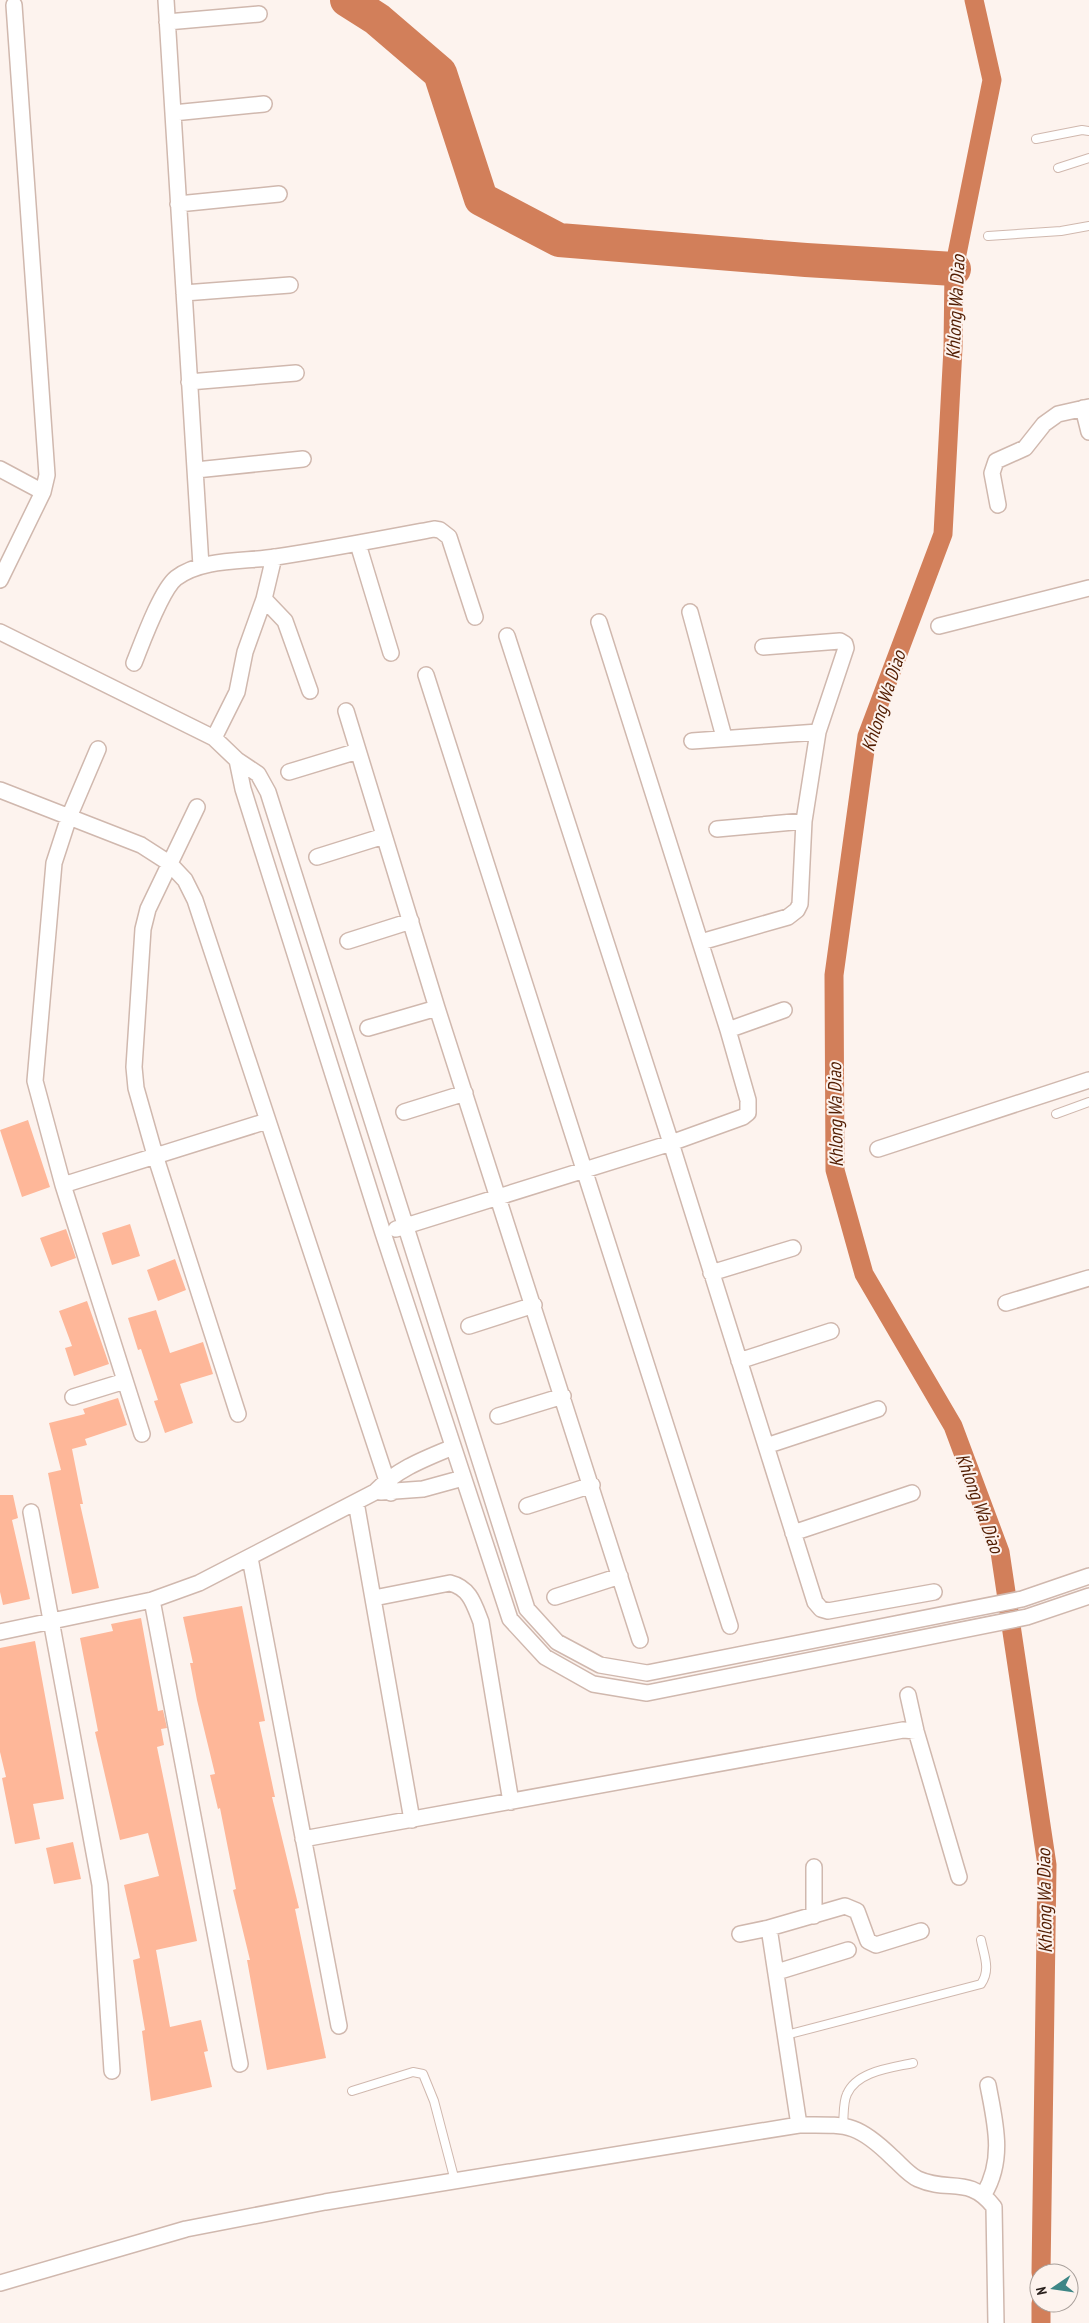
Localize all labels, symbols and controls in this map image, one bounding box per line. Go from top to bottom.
water label: Khlong Wa Diao [940,253,970,360]
water label: Khlong Wa Diao [855,646,911,754]
water label: Khlong Wa Diao [822,1061,848,1167]
water label: Khlong Wa Diao [951,1450,1010,1558]
water label: Khlong Wa Diao [1031,1847,1057,1953]
north arrow [1029,2263,1079,2313]
text: N [1032,2285,1051,2297]

